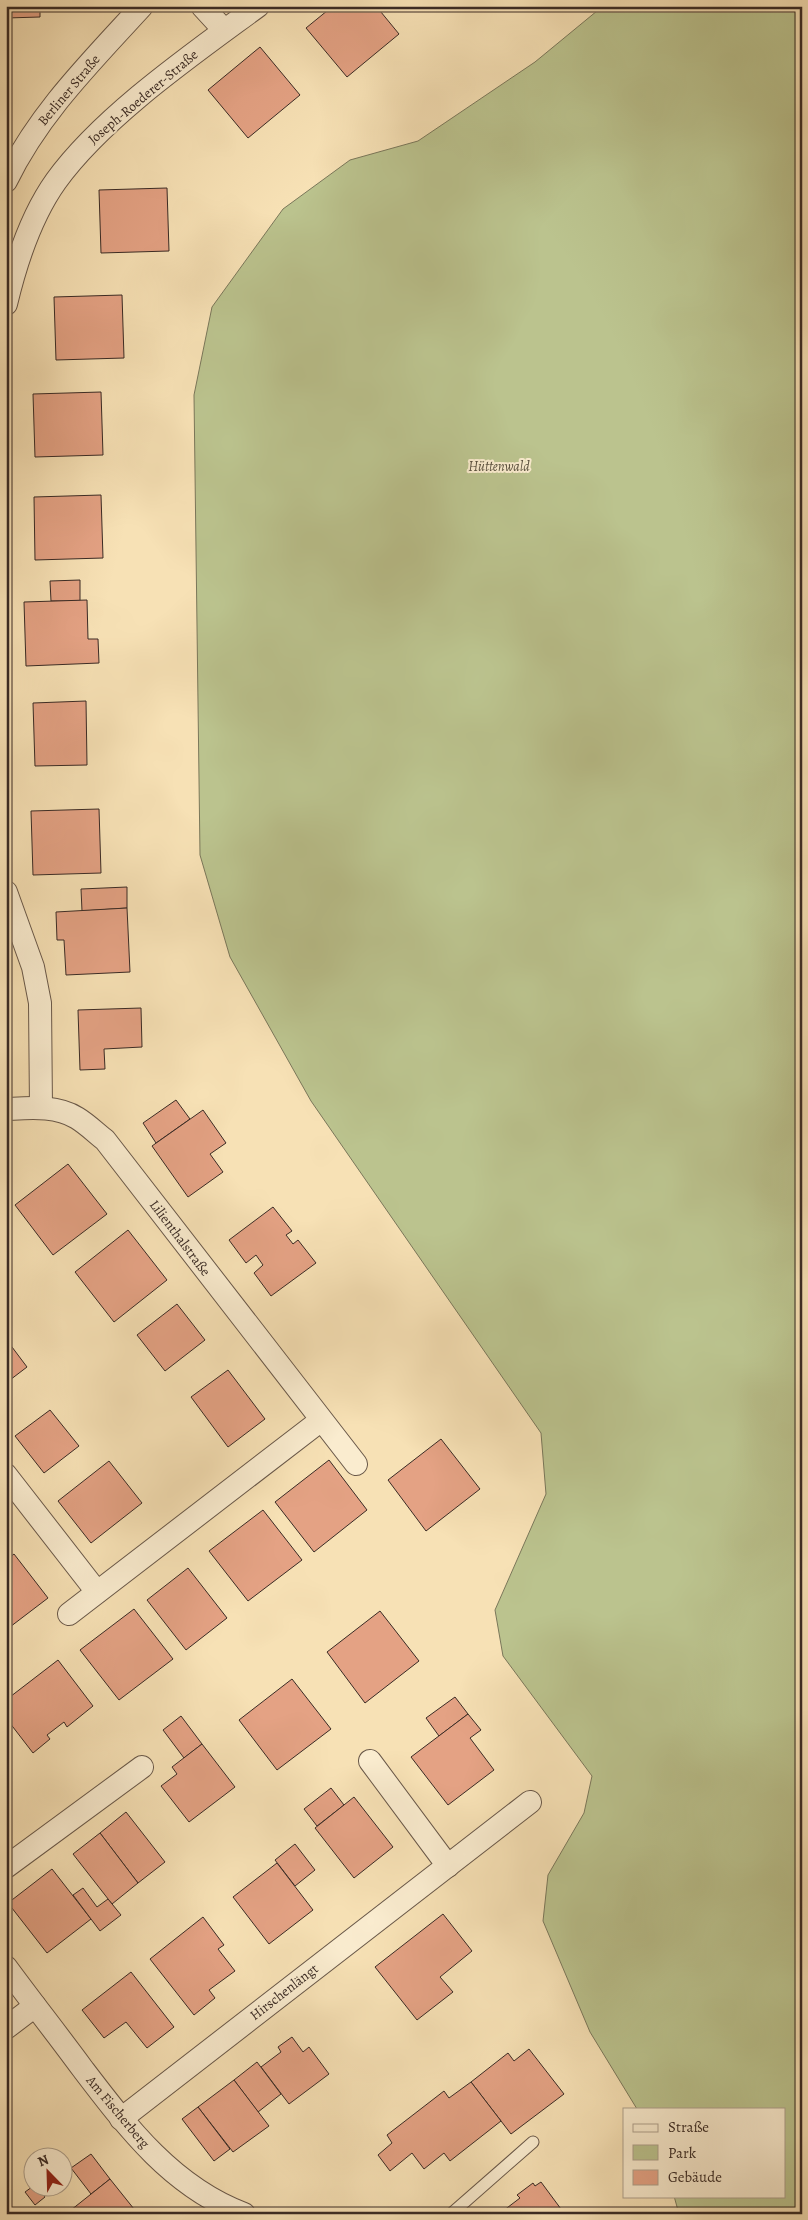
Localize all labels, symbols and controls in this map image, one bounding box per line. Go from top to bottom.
street label: Joseph-Roederer-Straße [84,45,202,149]
street label: Berliner Straße [34,50,104,130]
park label: Hüttenwald [468,457,530,476]
street label: Lilienthalstraße [145,1196,215,1280]
street label: Hirschenlängt [246,1959,322,2025]
street label: Am Fischerberg [81,2071,154,2152]
legend [623,2108,786,2198]
text: Straße [668,2117,709,2137]
text: Park [668,2143,697,2163]
north arrow [22,2148,72,2198]
text: N [35,2150,52,2171]
text: Gebäude [668,2167,722,2187]

